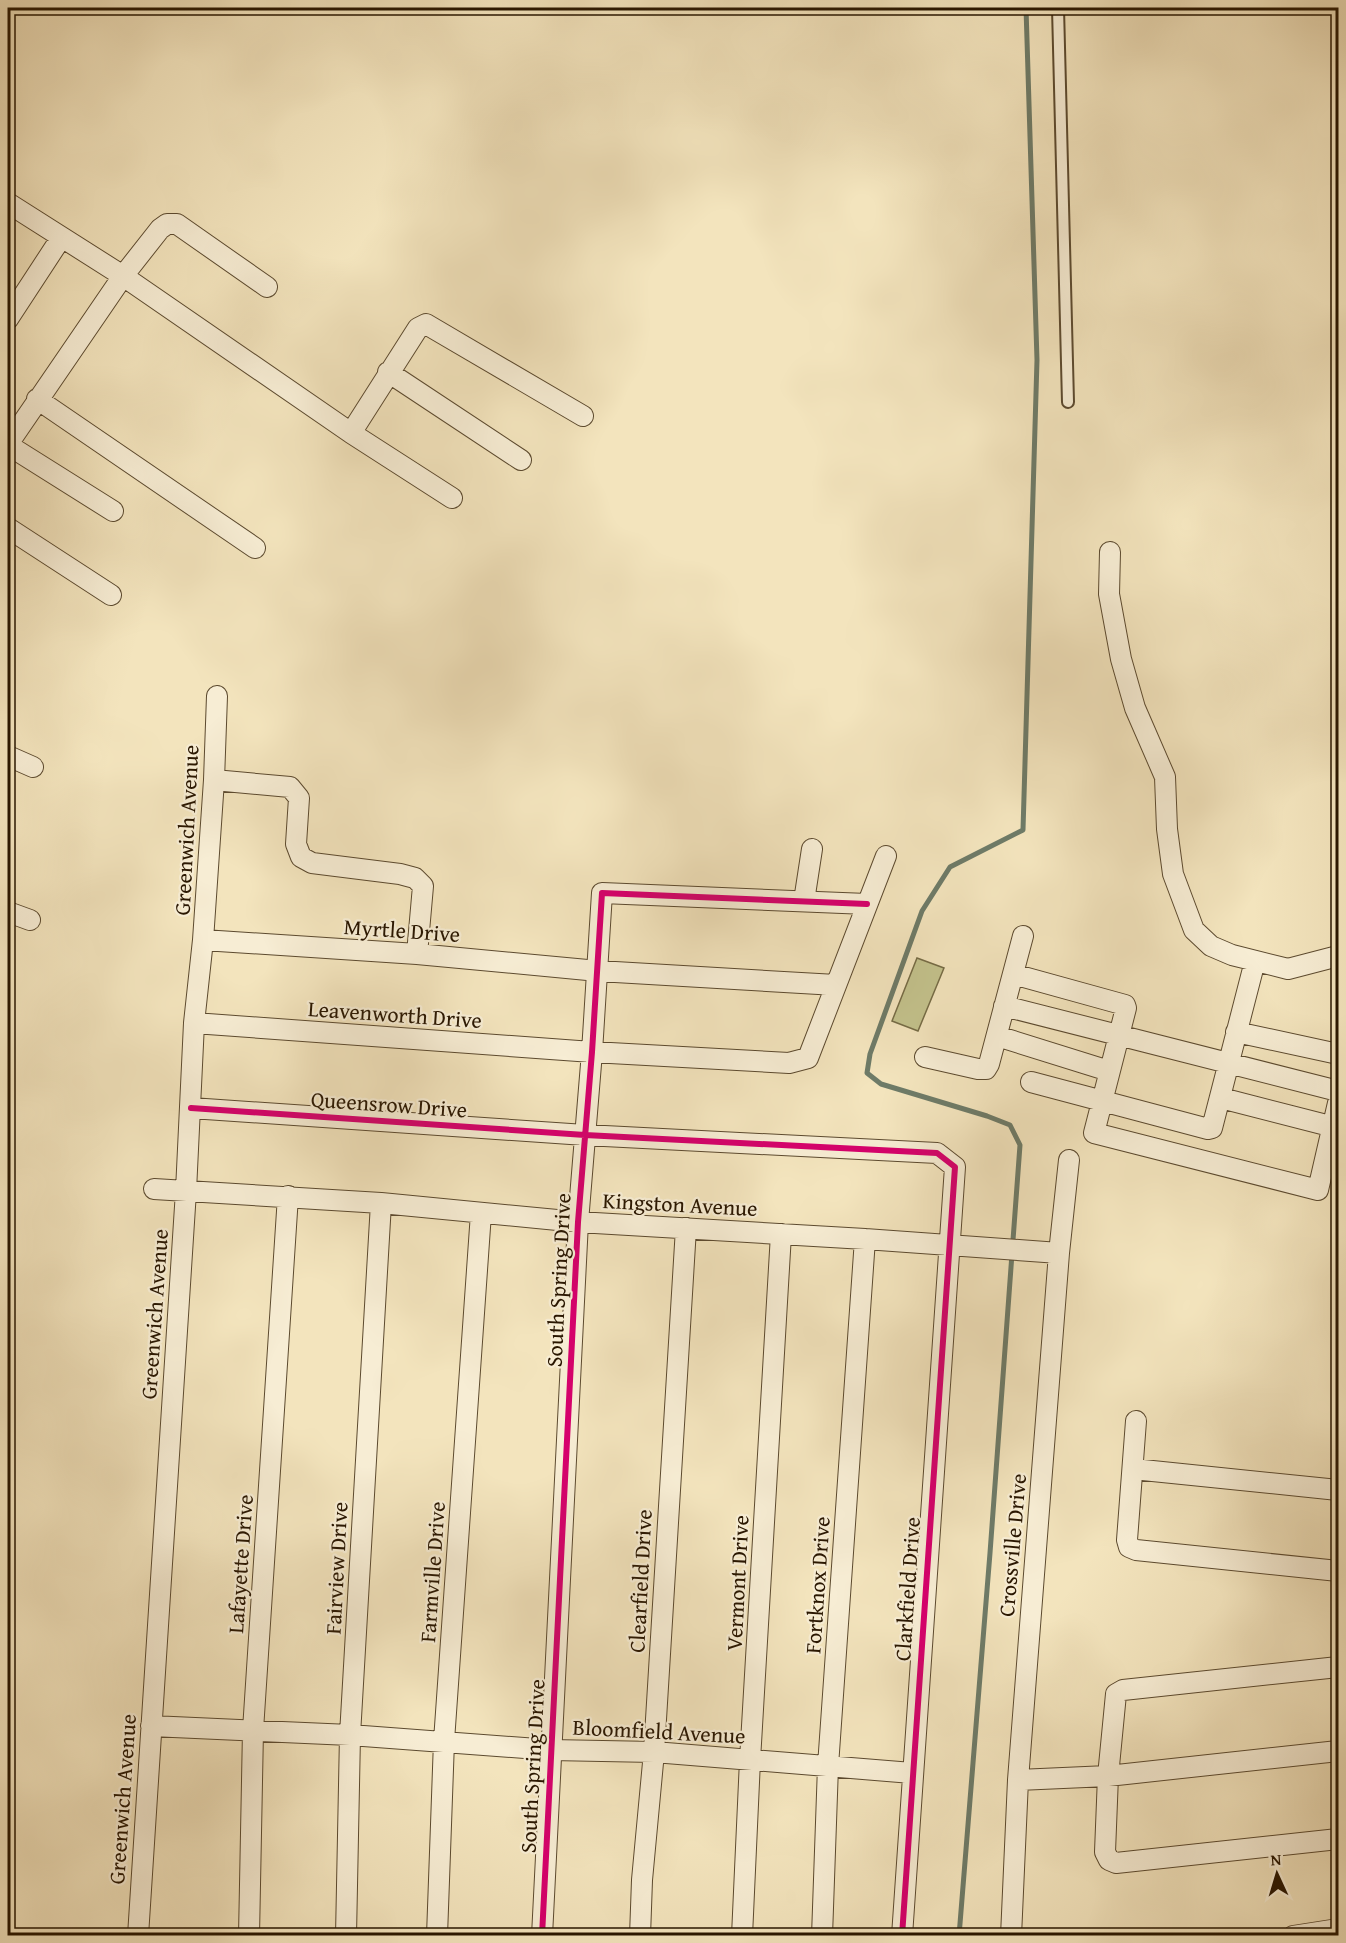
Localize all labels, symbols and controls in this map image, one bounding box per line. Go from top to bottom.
street label: Greenwich Avenue [166,744,206,916]
street label: Myrtle Drive [343,910,461,950]
street label: Leavenworth Drive [307,992,483,1036]
street label: Queensrow Drive [310,1083,468,1125]
street label: Kingston Avenue [602,1184,758,1224]
street label: South Spring Drive [537,1192,579,1368]
street label: Greenwich Avenue [132,1228,176,1400]
street label: Crossville Drive [990,1472,1034,1618]
street label: Lafayette Drive [219,1493,261,1635]
street label: Farmville Drive [411,1500,453,1644]
street label: Fairview Drive [317,1501,355,1635]
street label: Clearfield Drive [620,1508,660,1654]
street label: Vermont Drive [717,1514,757,1652]
street label: Fortknox Drive [796,1515,838,1655]
street label: Clarkfield Drive [886,1516,928,1662]
street label: South Spring Drive [511,1678,553,1854]
street label: Bloomfield Avenue [572,1710,746,1752]
street label: Greenwich Avenue [100,1713,144,1885]
north arrow [1247,1844,1307,1904]
text: N [1270,1847,1282,1871]

